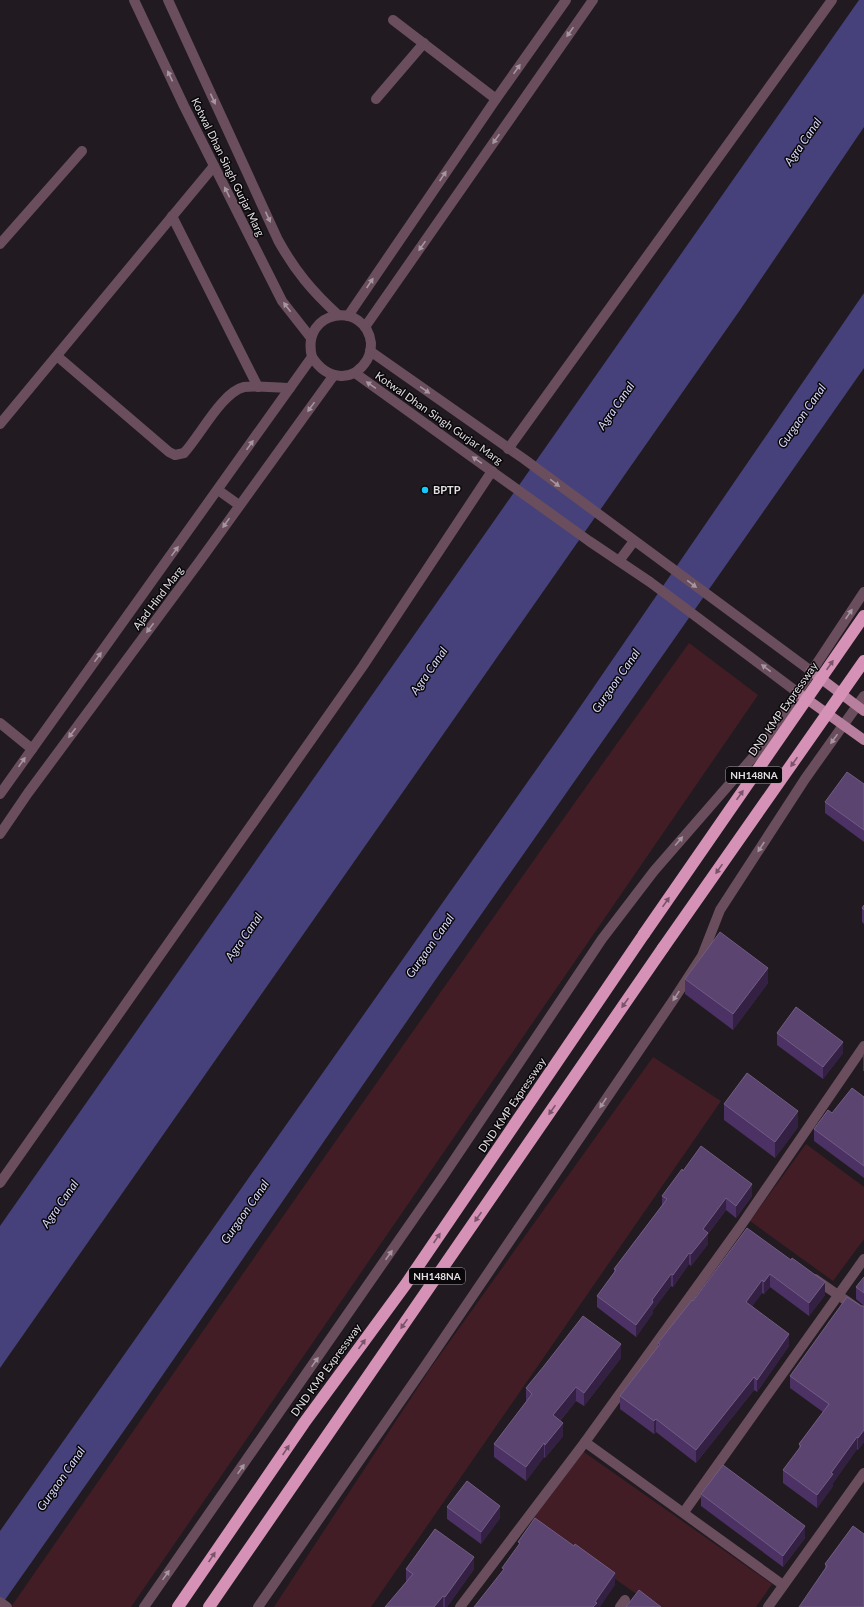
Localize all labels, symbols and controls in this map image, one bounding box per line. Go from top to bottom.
one-way arrow [566,27,574,37]
one-way arrow [513,64,521,75]
one-way arrow [167,70,173,81]
one-way arrow [210,93,216,105]
street label: Kotwal Dhan Singh Gurjar Marg [189,95,268,238]
water label: Agra Canal [780,115,825,169]
one-way arrow [492,134,500,144]
one-way arrow [439,171,447,181]
one-way arrow [224,187,230,198]
one-way arrow [265,211,271,223]
one-way arrow [418,241,426,251]
one-way arrow [366,278,374,289]
one-way arrow [283,302,291,313]
street label: Kotwal Dhan Singh Gurjar Marg [373,369,506,467]
water label: Agra Canal [593,379,638,433]
one-way arrow [366,381,377,389]
water label: Gurgaon Canal [774,381,829,450]
one-way arrow [420,386,430,394]
one-way arrow [307,401,315,412]
one-way arrow [246,440,254,451]
one-way arrow [472,456,483,464]
one-way arrow [550,479,561,487]
place label: BPTP [433,483,461,496]
marker: BPTP [420,485,430,495]
one-way arrow [222,518,230,528]
one-way arrow [170,546,178,556]
street label: Ajad Hind Marg [130,563,186,632]
one-way arrow [686,580,697,588]
one-way arrow [845,609,853,620]
one-way arrow [146,623,154,634]
water label: Agra Canal [406,644,451,698]
water label: Gurgaon Canal [588,646,643,715]
one-way arrow [94,651,103,662]
street label: DND KMP Expressway [745,659,820,758]
one-way arrow [826,660,834,670]
one-way arrow [761,664,772,672]
one-way arrow [68,727,77,738]
one-way arrow [830,734,838,745]
one-way arrow [18,757,26,767]
one-way arrow [790,757,798,767]
road number: NH148NA [726,767,782,783]
one-way arrow [736,790,744,800]
one-way arrow [675,836,684,847]
one-way arrow [757,842,765,852]
one-way arrow [715,863,723,874]
one-way arrow [662,897,670,907]
water label: Agra Canal [221,910,266,964]
water label: Gurgaon Canal [402,911,457,980]
one-way arrow [672,991,680,1001]
one-way arrow [621,998,629,1009]
street label: DND KMP Expressway [475,1055,548,1154]
one-way arrow [599,1098,607,1109]
one-way arrow [548,1105,556,1116]
water label: Agra Canal [37,1177,82,1231]
water label: Gurgaon Canal [217,1177,272,1246]
one-way arrow [474,1212,482,1223]
one-way arrow [433,1233,441,1243]
one-way arrow [385,1250,393,1260]
road number: NH148NA [409,1268,465,1284]
one-way arrow [400,1319,408,1330]
street label: DND KMP Expressway [288,1321,364,1419]
one-way arrow [357,1339,366,1350]
one-way arrow [311,1357,319,1367]
water label: Gurgaon Canal [33,1444,88,1513]
one-way arrow [282,1444,290,1455]
one-way arrow [237,1464,245,1474]
one-way arrow [208,1552,216,1562]
one-way arrow [162,1570,170,1580]

